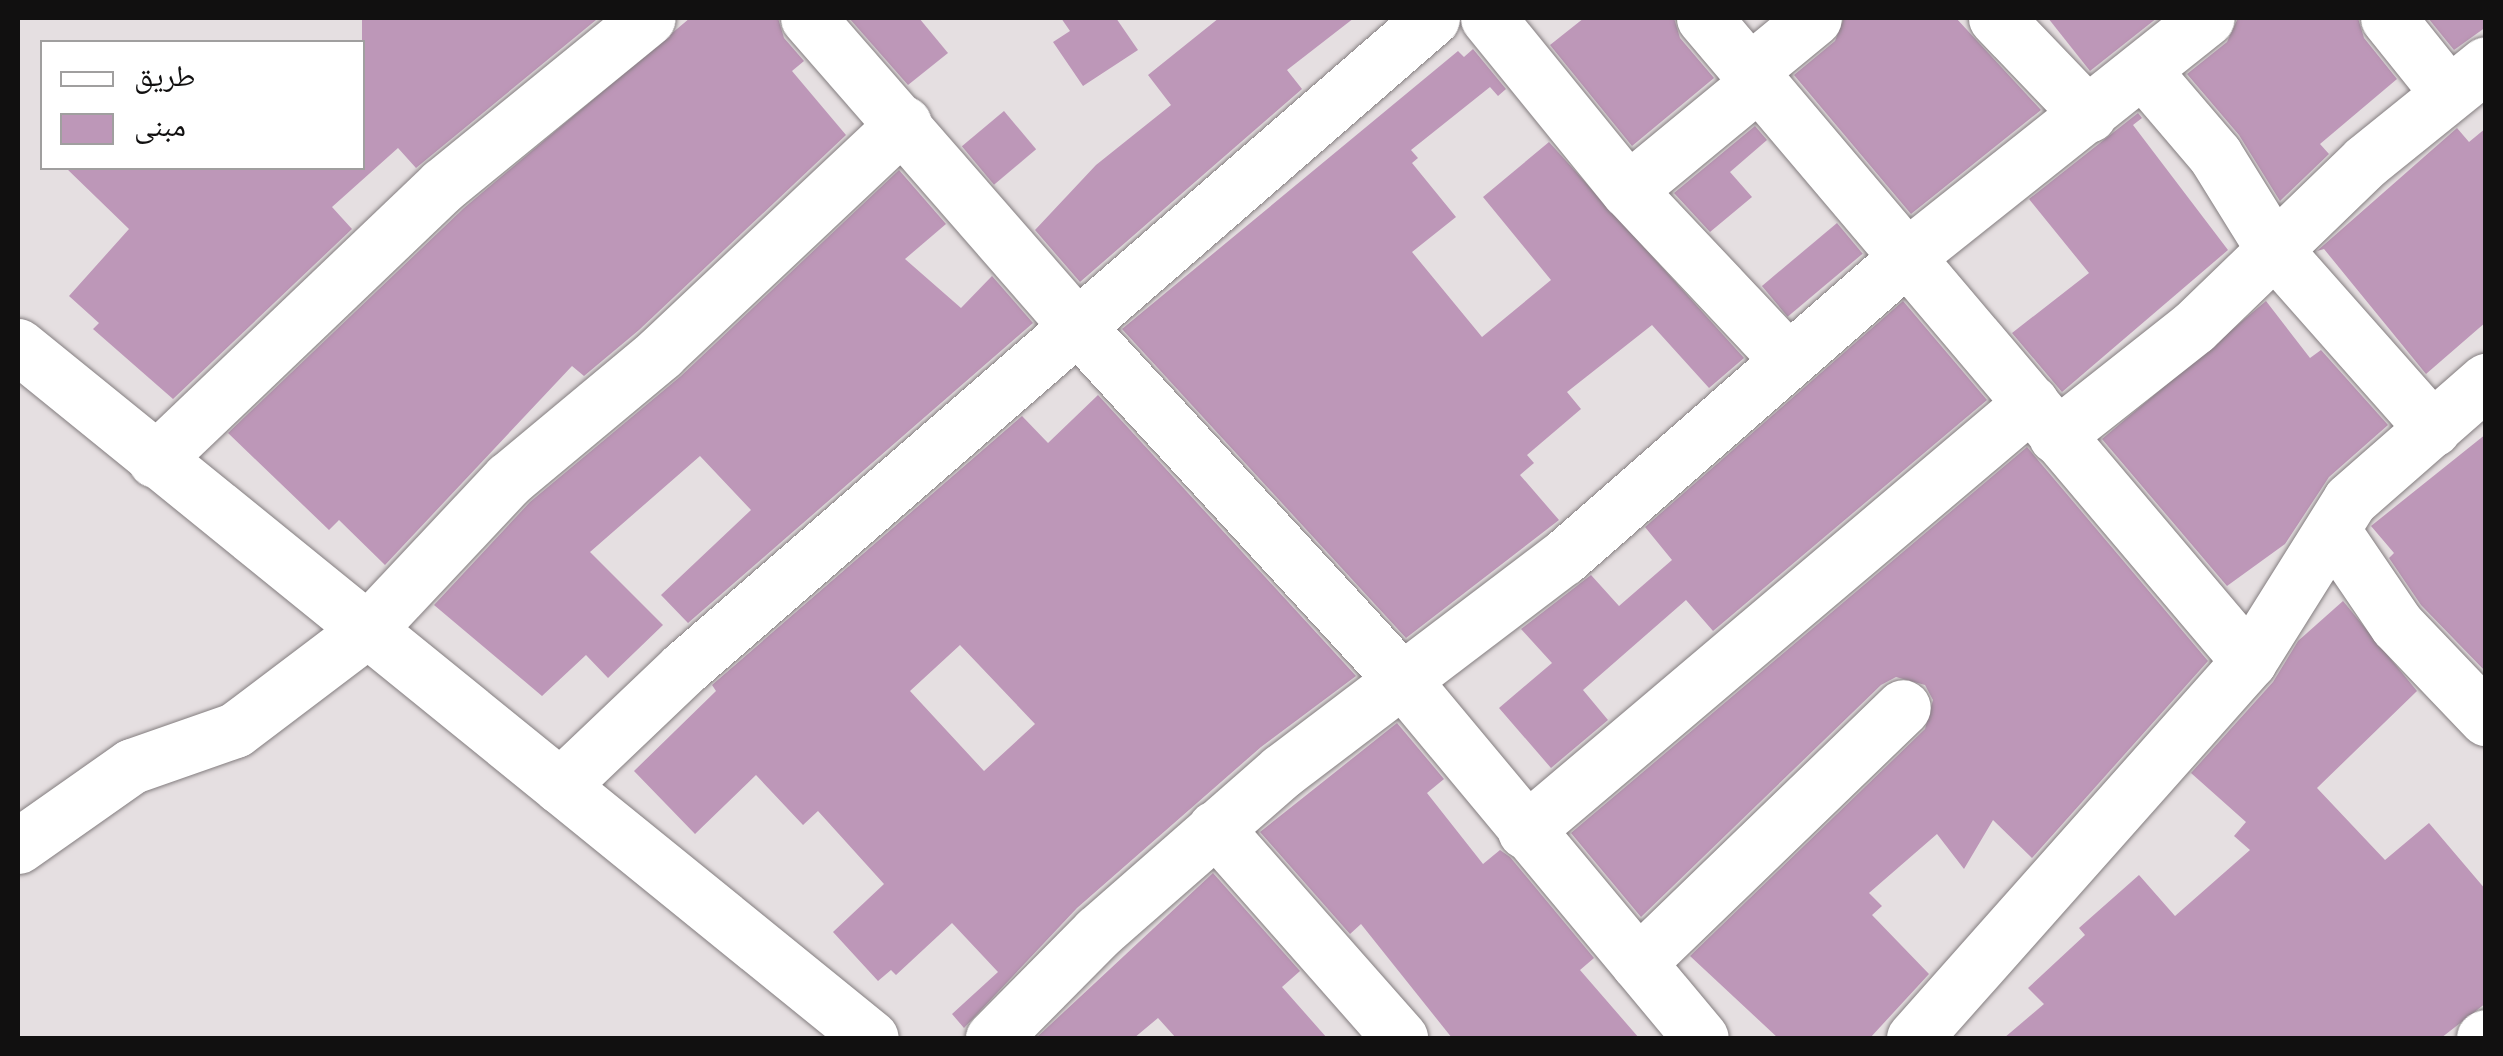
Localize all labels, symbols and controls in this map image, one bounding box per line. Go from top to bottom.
legend [40,40,365,170]
text: طريق [134,55,195,95]
text: مبنى [134,105,186,145]

